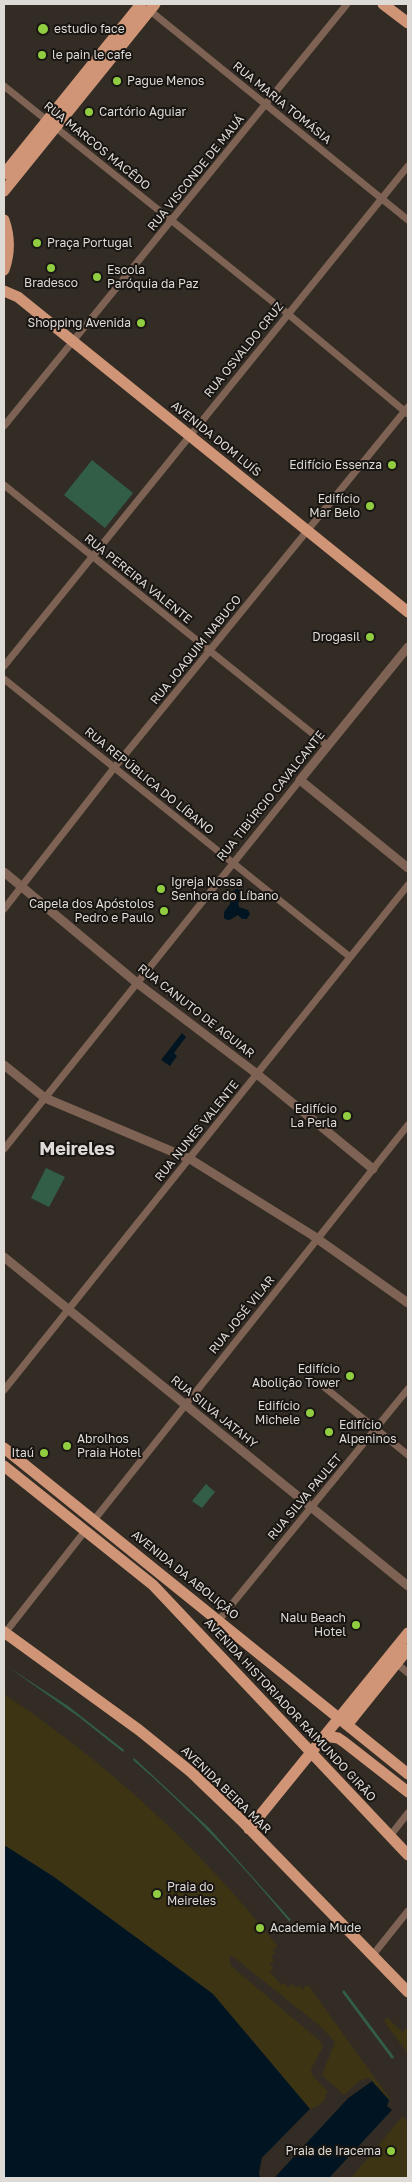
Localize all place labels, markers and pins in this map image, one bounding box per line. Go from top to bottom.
marker: estudio face [36,22,50,36]
place label: estudio face [54,22,125,36]
place label: le pain le cafe [52,48,132,62]
marker: le pain le cafe [36,49,48,61]
place label: Pague Menos [127,74,204,88]
marker: Pague Menos [111,75,123,87]
place label: Cartório Aguiar [99,105,186,119]
marker: Cartório Aguiar [83,106,95,118]
place label: Praça Portugal [47,236,132,250]
marker: Praça Portugal [31,237,43,249]
marker: Bradesco [45,262,57,274]
place label: Escola Paróquia da Paz [107,263,199,291]
marker: Escola Paróquia da Paz [91,271,103,283]
place label: Bradesco [24,276,78,290]
place label: Shopping Avenida [27,316,131,330]
marker: Shopping Avenida [135,317,147,329]
place label: Edifício Essenza [289,458,382,472]
marker: Edifício Essenza [386,459,398,471]
place label: Edifício Mar Belo [309,492,360,520]
marker: Edifício Mar Belo [364,500,376,512]
place label: Drogasil [312,630,360,644]
marker: Drogasil [364,631,376,643]
place label: Igreja Nossa Senhora do Líbano [171,875,279,903]
marker: Igreja Nossa Senhora do Líbano [155,883,167,895]
place label: Capela dos Apóstolos Pedro e Paulo [29,897,154,925]
marker: Capela dos Apóstolos Pedro e Paulo [158,905,170,917]
place label: Edifício La Perla [290,1102,337,1130]
marker: Edifício La Perla [341,1110,353,1122]
place label: Edifício Abolição Tower [252,1362,340,1390]
marker: Edifício Abolição Tower [344,1370,356,1382]
place label: Edifício Michele [255,1399,300,1427]
marker: Edifício Michele [304,1407,316,1419]
place label: Edifício Alpeninos [339,1418,397,1446]
marker: Edifício Alpeninos [323,1426,335,1438]
place label: Abrolhos Praia Hotel [77,1432,141,1460]
marker: Abrolhos Praia Hotel [61,1440,73,1452]
place label: Itaú [11,1446,34,1460]
marker: Itaú [38,1447,50,1459]
place label: Nalu Beach Hotel [280,1611,346,1639]
marker: Nalu Beach Hotel [350,1619,362,1631]
place label: Praia do Meireles [167,1880,216,1908]
marker: Praia do Meireles [151,1888,163,1900]
place label: Academia Mude [270,1921,361,1935]
marker: Academia Mude [254,1922,266,1934]
place label: Praia de Iracema [285,2144,381,2158]
marker: Praia de Iracema [385,2145,397,2157]

